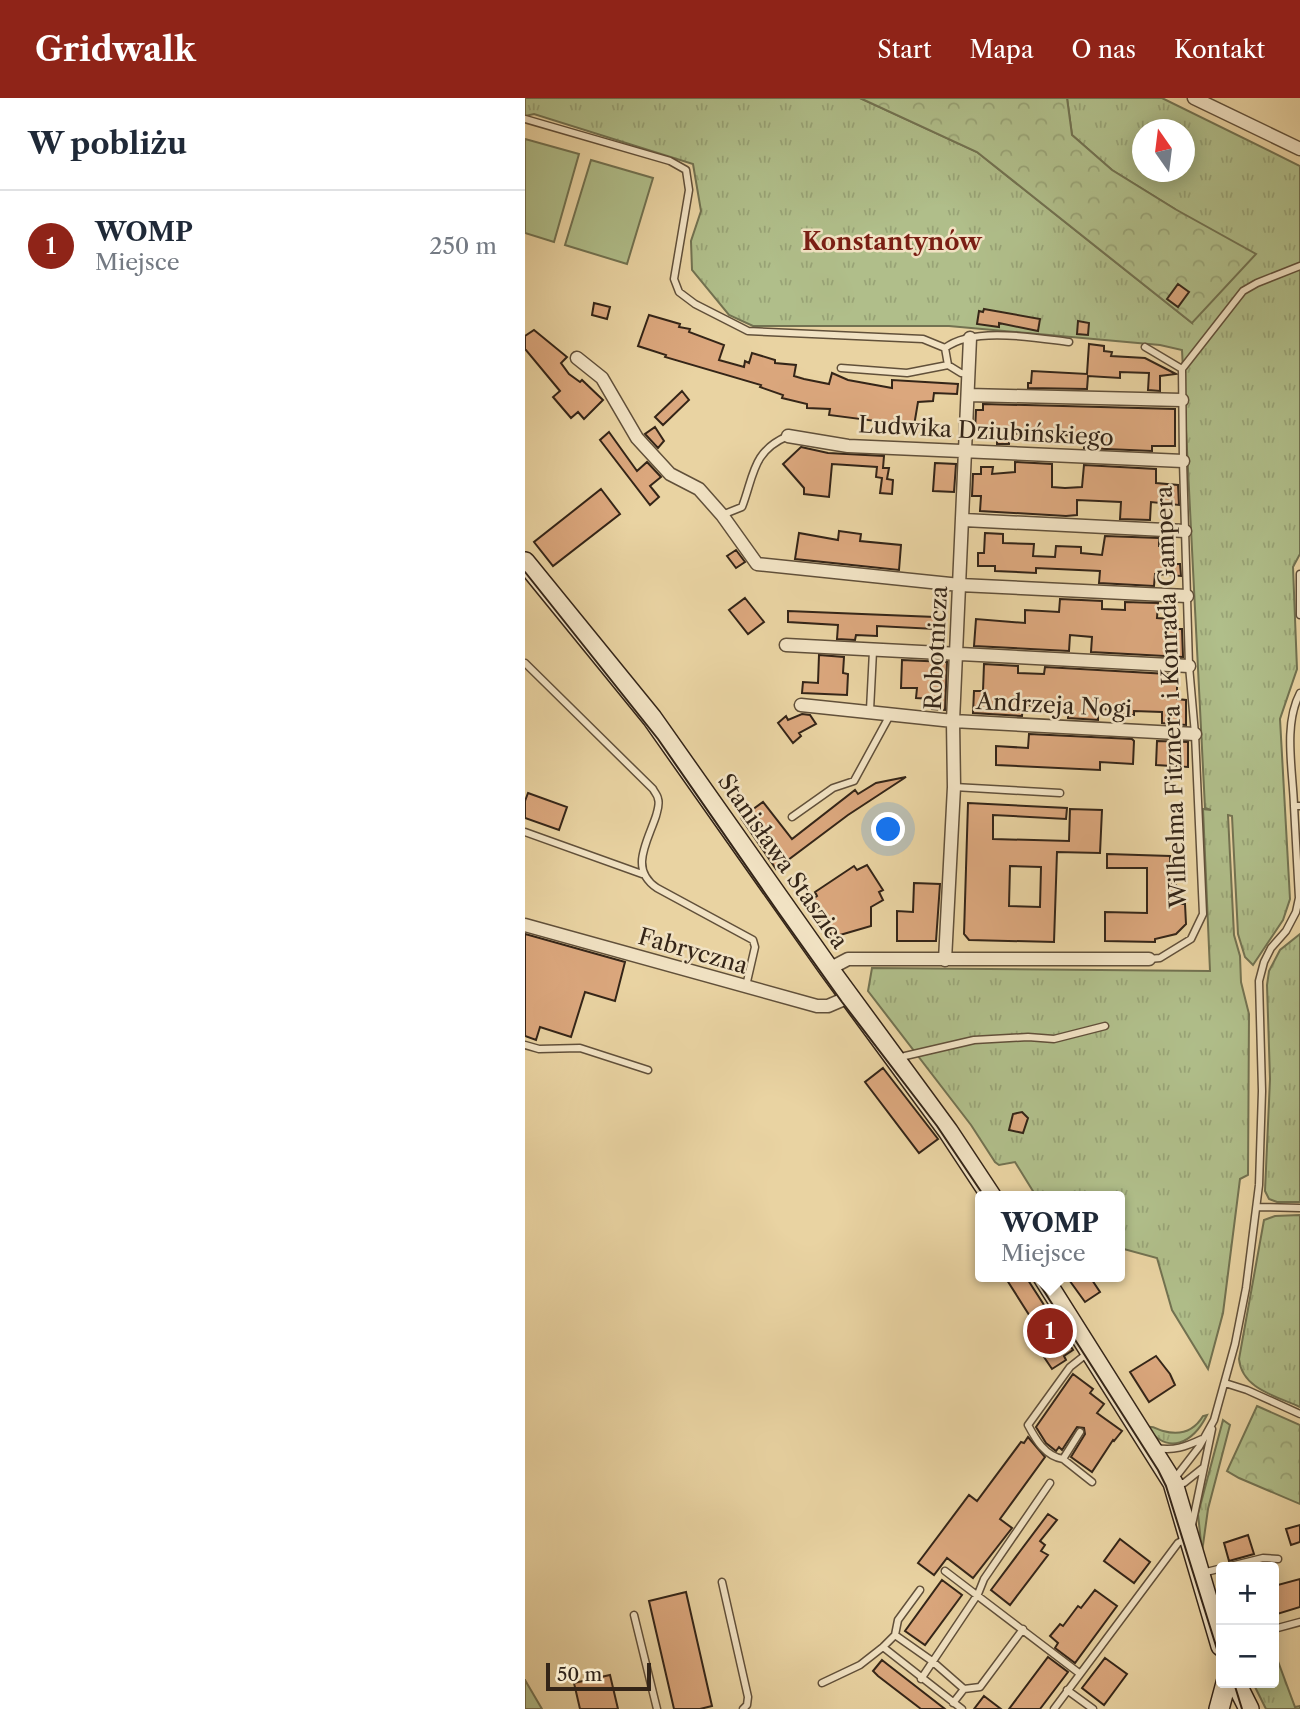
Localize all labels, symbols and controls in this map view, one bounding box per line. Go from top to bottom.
text: Gridwalk [35,29,196,70]
text: Start [877,35,931,64]
text: Mapa [969,35,1034,64]
text: O nas [1072,35,1136,64]
text: Kontakt [1174,35,1265,64]
north arrow [1132,119,1195,182]
text: W pobliżu [28,125,187,162]
text: WOMP [95,216,193,248]
district label: Konstantynów [802,227,983,256]
text: 1 [46,232,56,260]
text: 250 m [429,232,497,260]
text: Miejsce [95,248,180,276]
street label: Ludwika Dziubińskiego [858,410,1114,452]
street label: Wilhelma Fitznera i Konrada Gampera [1150,485,1192,910]
street label: Robotnicza [919,584,953,711]
street label: Andrzeja Nogi [974,687,1133,723]
street label: Stanisława Staszica [712,768,854,955]
your location [871,812,905,846]
street label: Fabryczna [635,922,752,980]
popup [975,1191,1125,1282]
text: WOMP [1001,1207,1099,1239]
text: Miejsce [1001,1239,1086,1267]
pin: 1 [1027,1305,1073,1357]
map controls [1216,1562,1279,1688]
button: + [1216,1562,1279,1625]
button: − [1216,1625,1279,1688]
scale bar [546,1660,651,1692]
text: 50 m [557,1663,602,1686]

